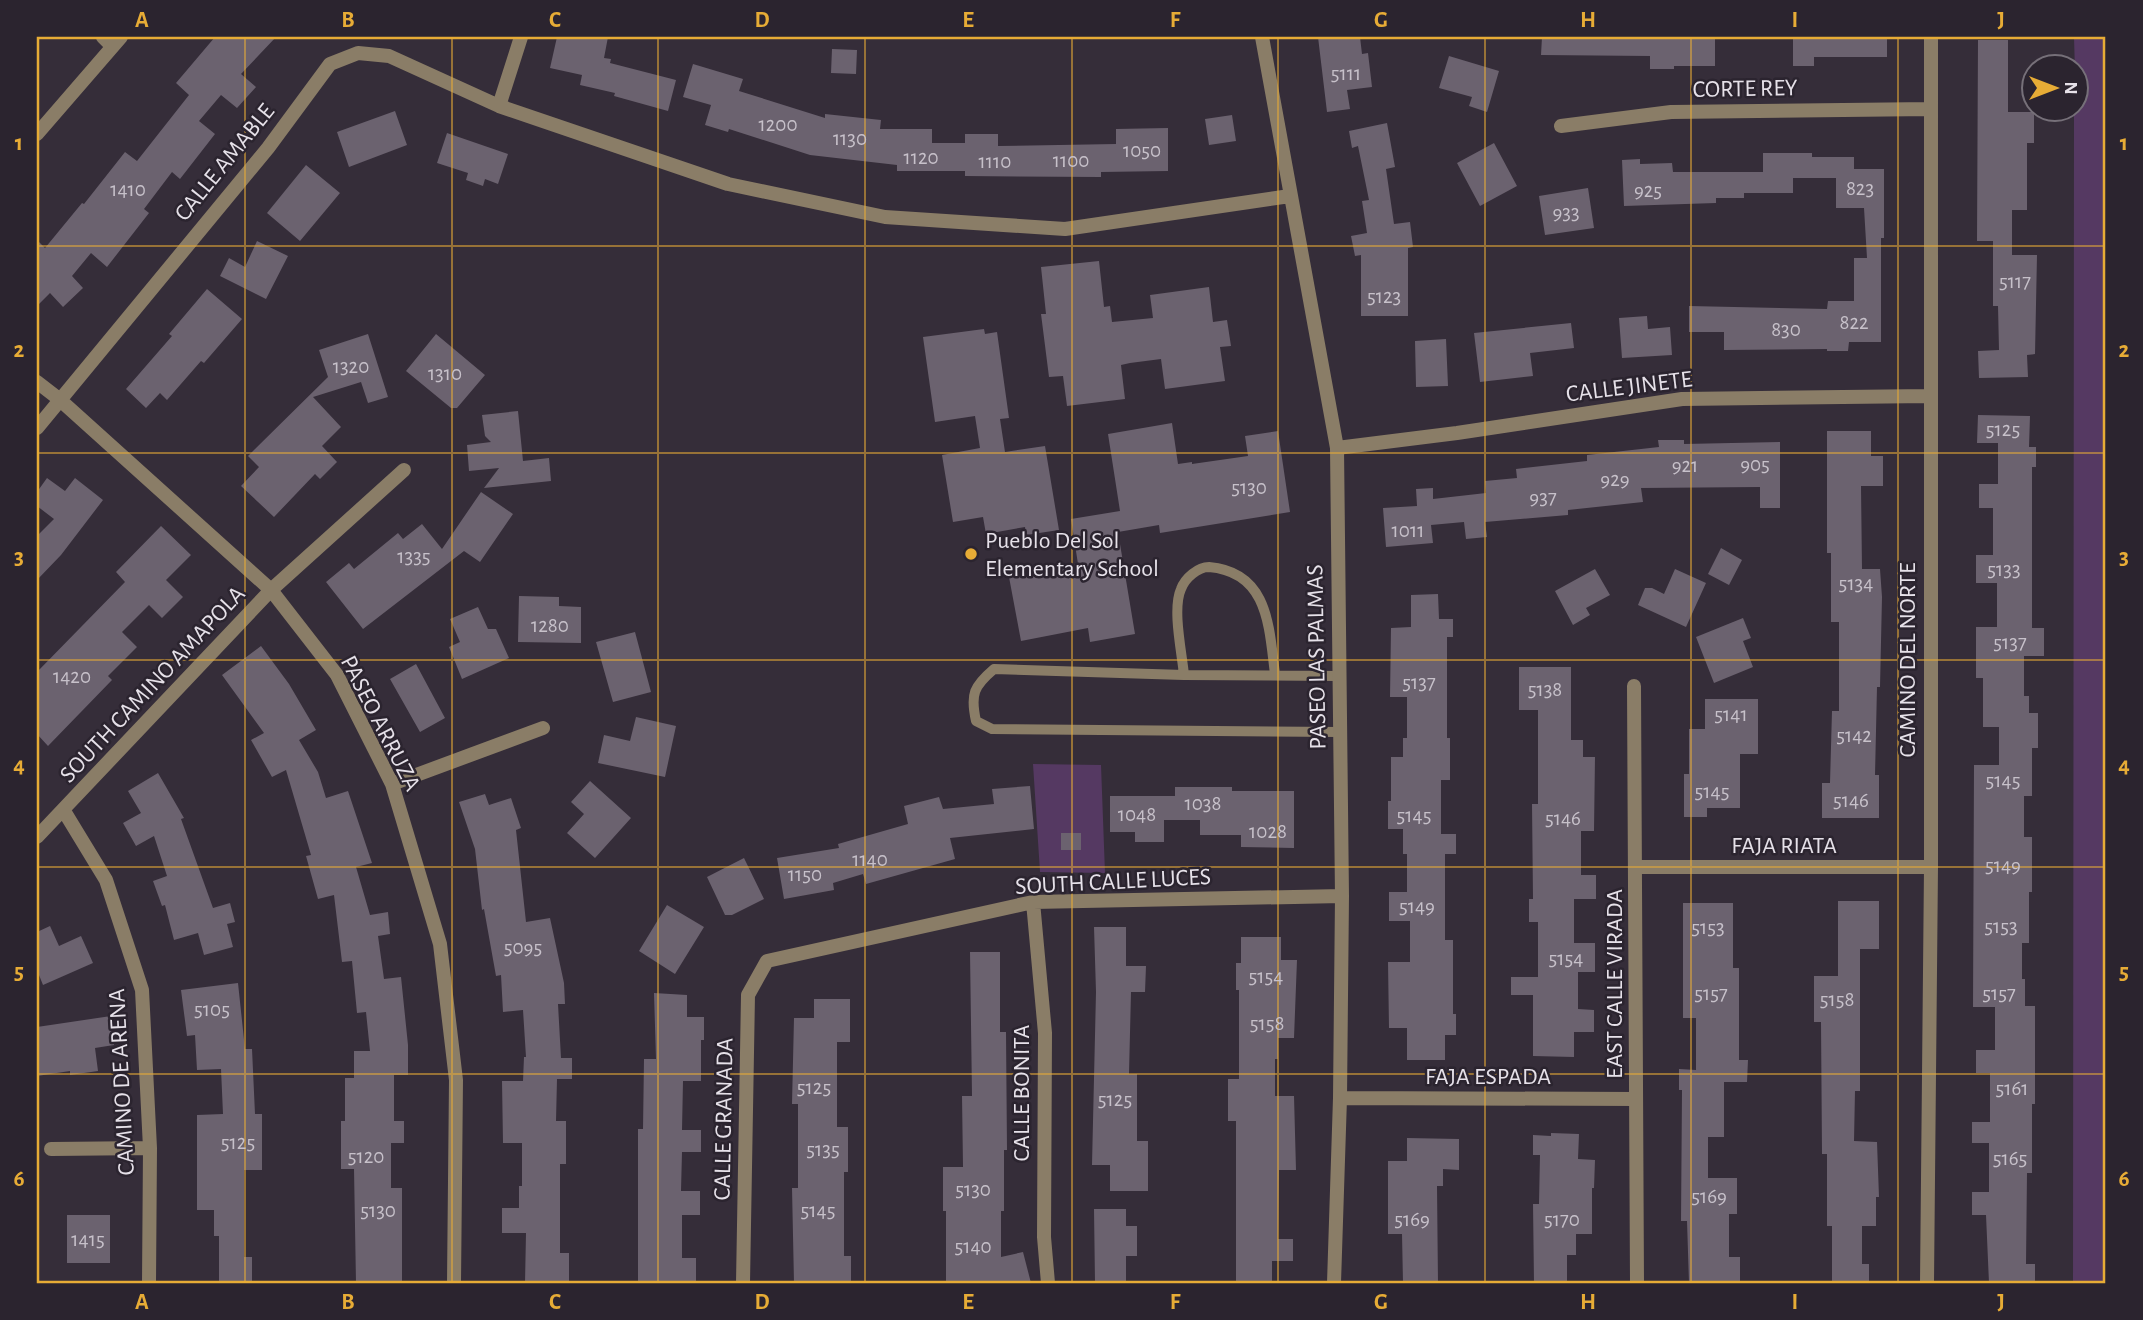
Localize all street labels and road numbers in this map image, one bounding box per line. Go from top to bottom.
street label: CORTE REY [1692,76,1798,102]
street label: CALLE AMABLE [170,99,279,226]
street label: CALLE JINETE [1565,367,1694,407]
street label: CAMINO DEL NORTE [1896,562,1920,757]
street label: PASEO LAS PALMAS [1303,564,1331,750]
street label: SOUTH CAMINO AMAPOLA [56,582,250,788]
street label: PASEO ARRUZA [336,652,425,795]
street label: FAJA RIATA [1731,834,1837,858]
street label: SOUTH CALLE LUCES [1015,865,1212,899]
street label: EAST CALLE VIRADA [1603,889,1627,1079]
street label: CAMINO DE ARENA [105,988,139,1176]
street label: CALLE BONITA [1010,1024,1034,1161]
street label: CALLE GRANADA [711,1037,737,1201]
street label: FAJA ESPADA [1425,1065,1551,1089]

